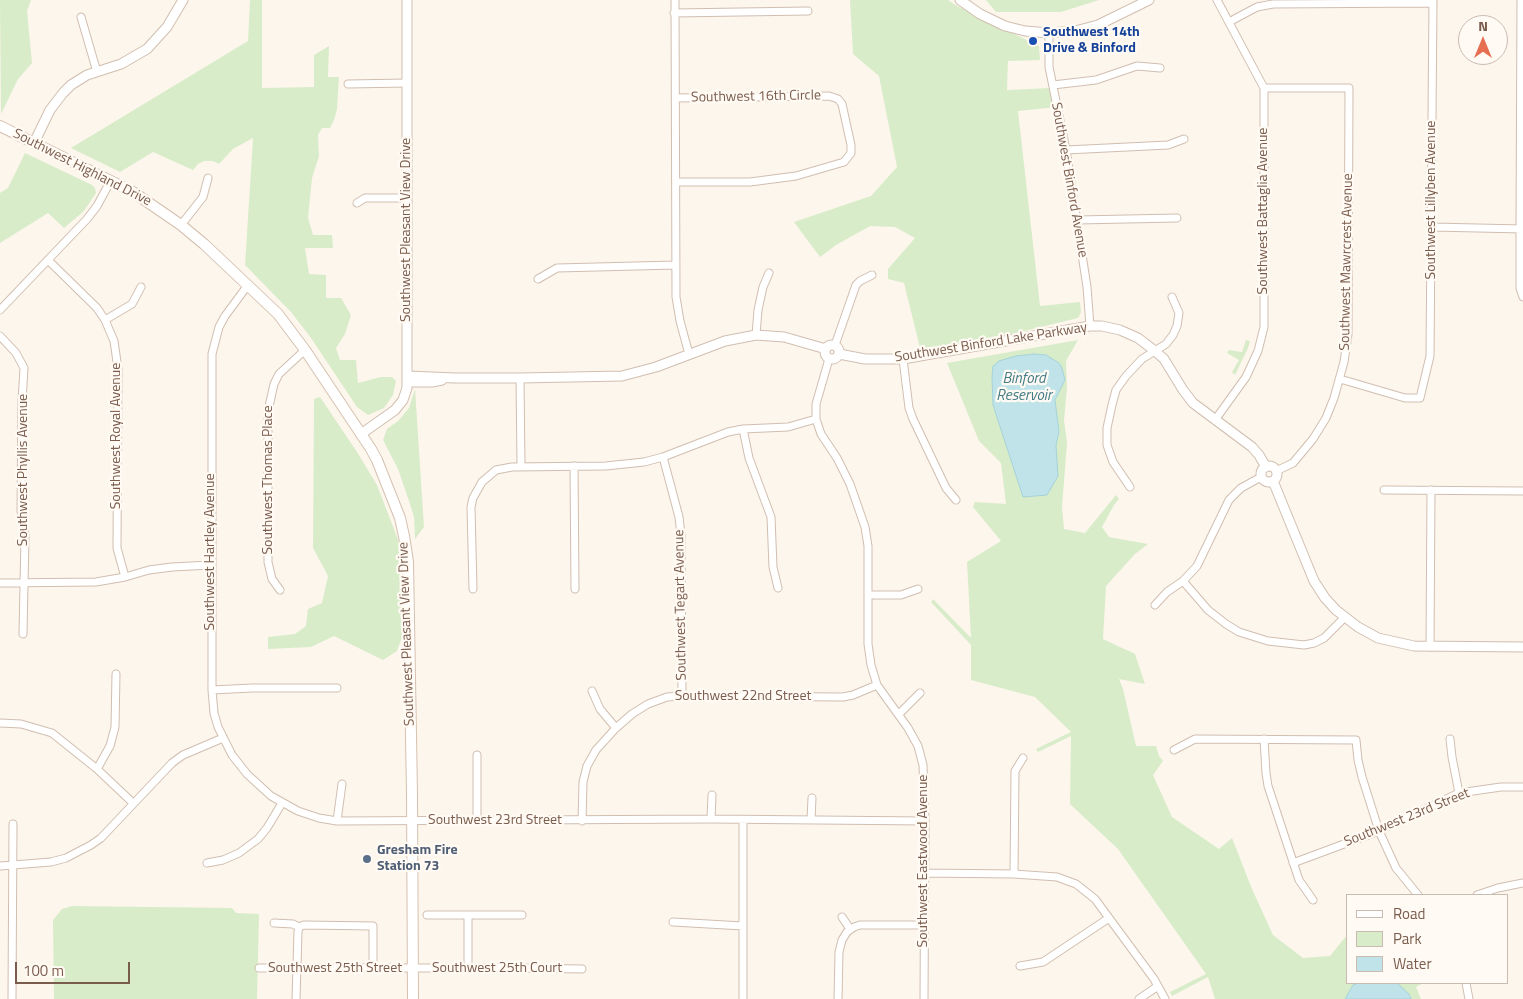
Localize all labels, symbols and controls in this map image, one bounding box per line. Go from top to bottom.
north arrow [1458,15,1508,65]
text: N [1478,15,1488,36]
place label: Southwest 14th Drive & Binford [1043,25,1140,58]
marker: Southwest 14th Drive & Binford [1027,35,1039,47]
street label: Southwest 16th Circle [691,87,821,107]
street label: Southwest Binford Avenue [1047,101,1091,259]
street label: Southwest Lillyben Avenue [1424,121,1440,279]
street label: Southwest Highland Drive [10,126,154,210]
street label: Southwest Battaglia Avenue [1256,128,1272,294]
street label: Southwest Pleasant View Drive [399,138,415,322]
street label: Southwest Mawrcrest Avenue [1337,173,1357,351]
street label: Southwest Binford Lake Parkway [894,319,1088,367]
street label: Southwest Royal Avenue [109,363,125,509]
water label: Binford Reservoir [996,370,1052,405]
street label: Southwest Phyllis Avenue [16,394,32,546]
street label: Southwest Thomas Place [261,405,277,555]
street label: Southwest Hartley Avenue [203,474,219,630]
street label: Southwest Tegart Avenue [671,529,691,681]
street label: Southwest Pleasant View Drive [395,542,419,726]
street label: Southwest 22nd Street [675,689,811,705]
street label: Southwest Eastwood Avenue [916,775,932,947]
street label: Southwest 23rd Street [1342,785,1472,851]
street label: Southwest 23rd Street [428,813,562,829]
place label: Gresham Fire Station 73 [377,843,458,876]
marker: Gresham Fire Station 73 [361,853,373,865]
legend [1346,894,1508,984]
text: Road [1393,902,1425,925]
text: Park [1393,927,1422,950]
scale bar [18,952,132,984]
text: Water [1393,952,1432,975]
text: 100 m [23,959,64,982]
street label: Southwest 25th Street [268,961,402,977]
street label: Southwest 25th Court [432,961,562,977]

